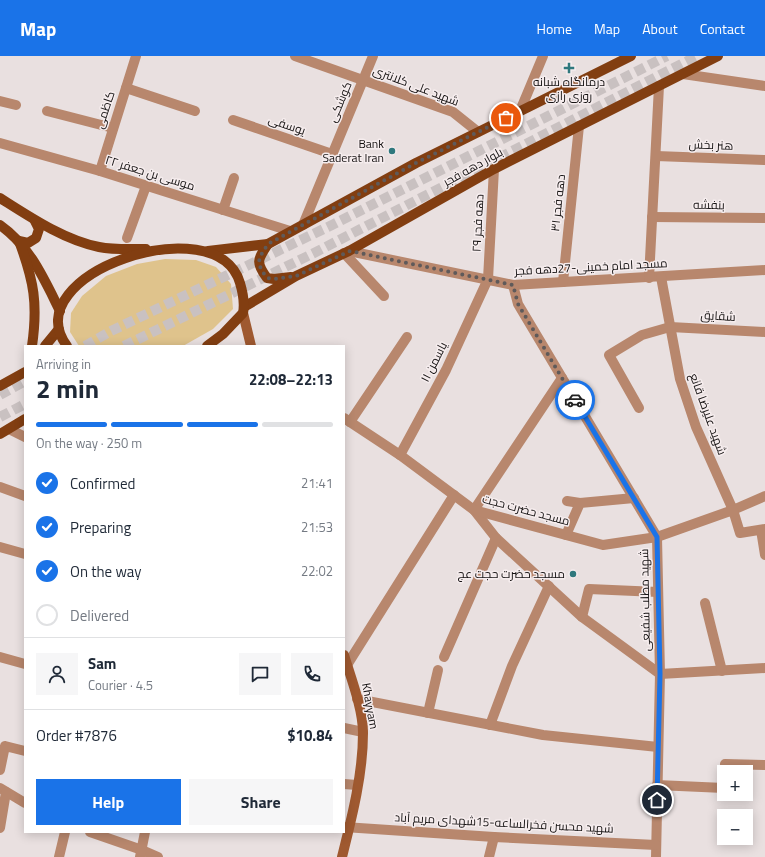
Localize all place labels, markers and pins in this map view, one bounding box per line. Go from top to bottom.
marker: درمانگاه شبانه روزی رازی [563,62,575,74]
place label: درمانگاه شبانه روزی رازی [533,72,605,105]
pin [489,101,523,135]
place label: Bank Saderat Iran [322,134,384,167]
marker: Bank Saderat Iran [387,146,397,156]
place label: مسجد حضرت حجت عج [457,564,565,583]
marker: مسجد حضرت حجت عج [568,569,578,579]
pin [640,783,674,817]

